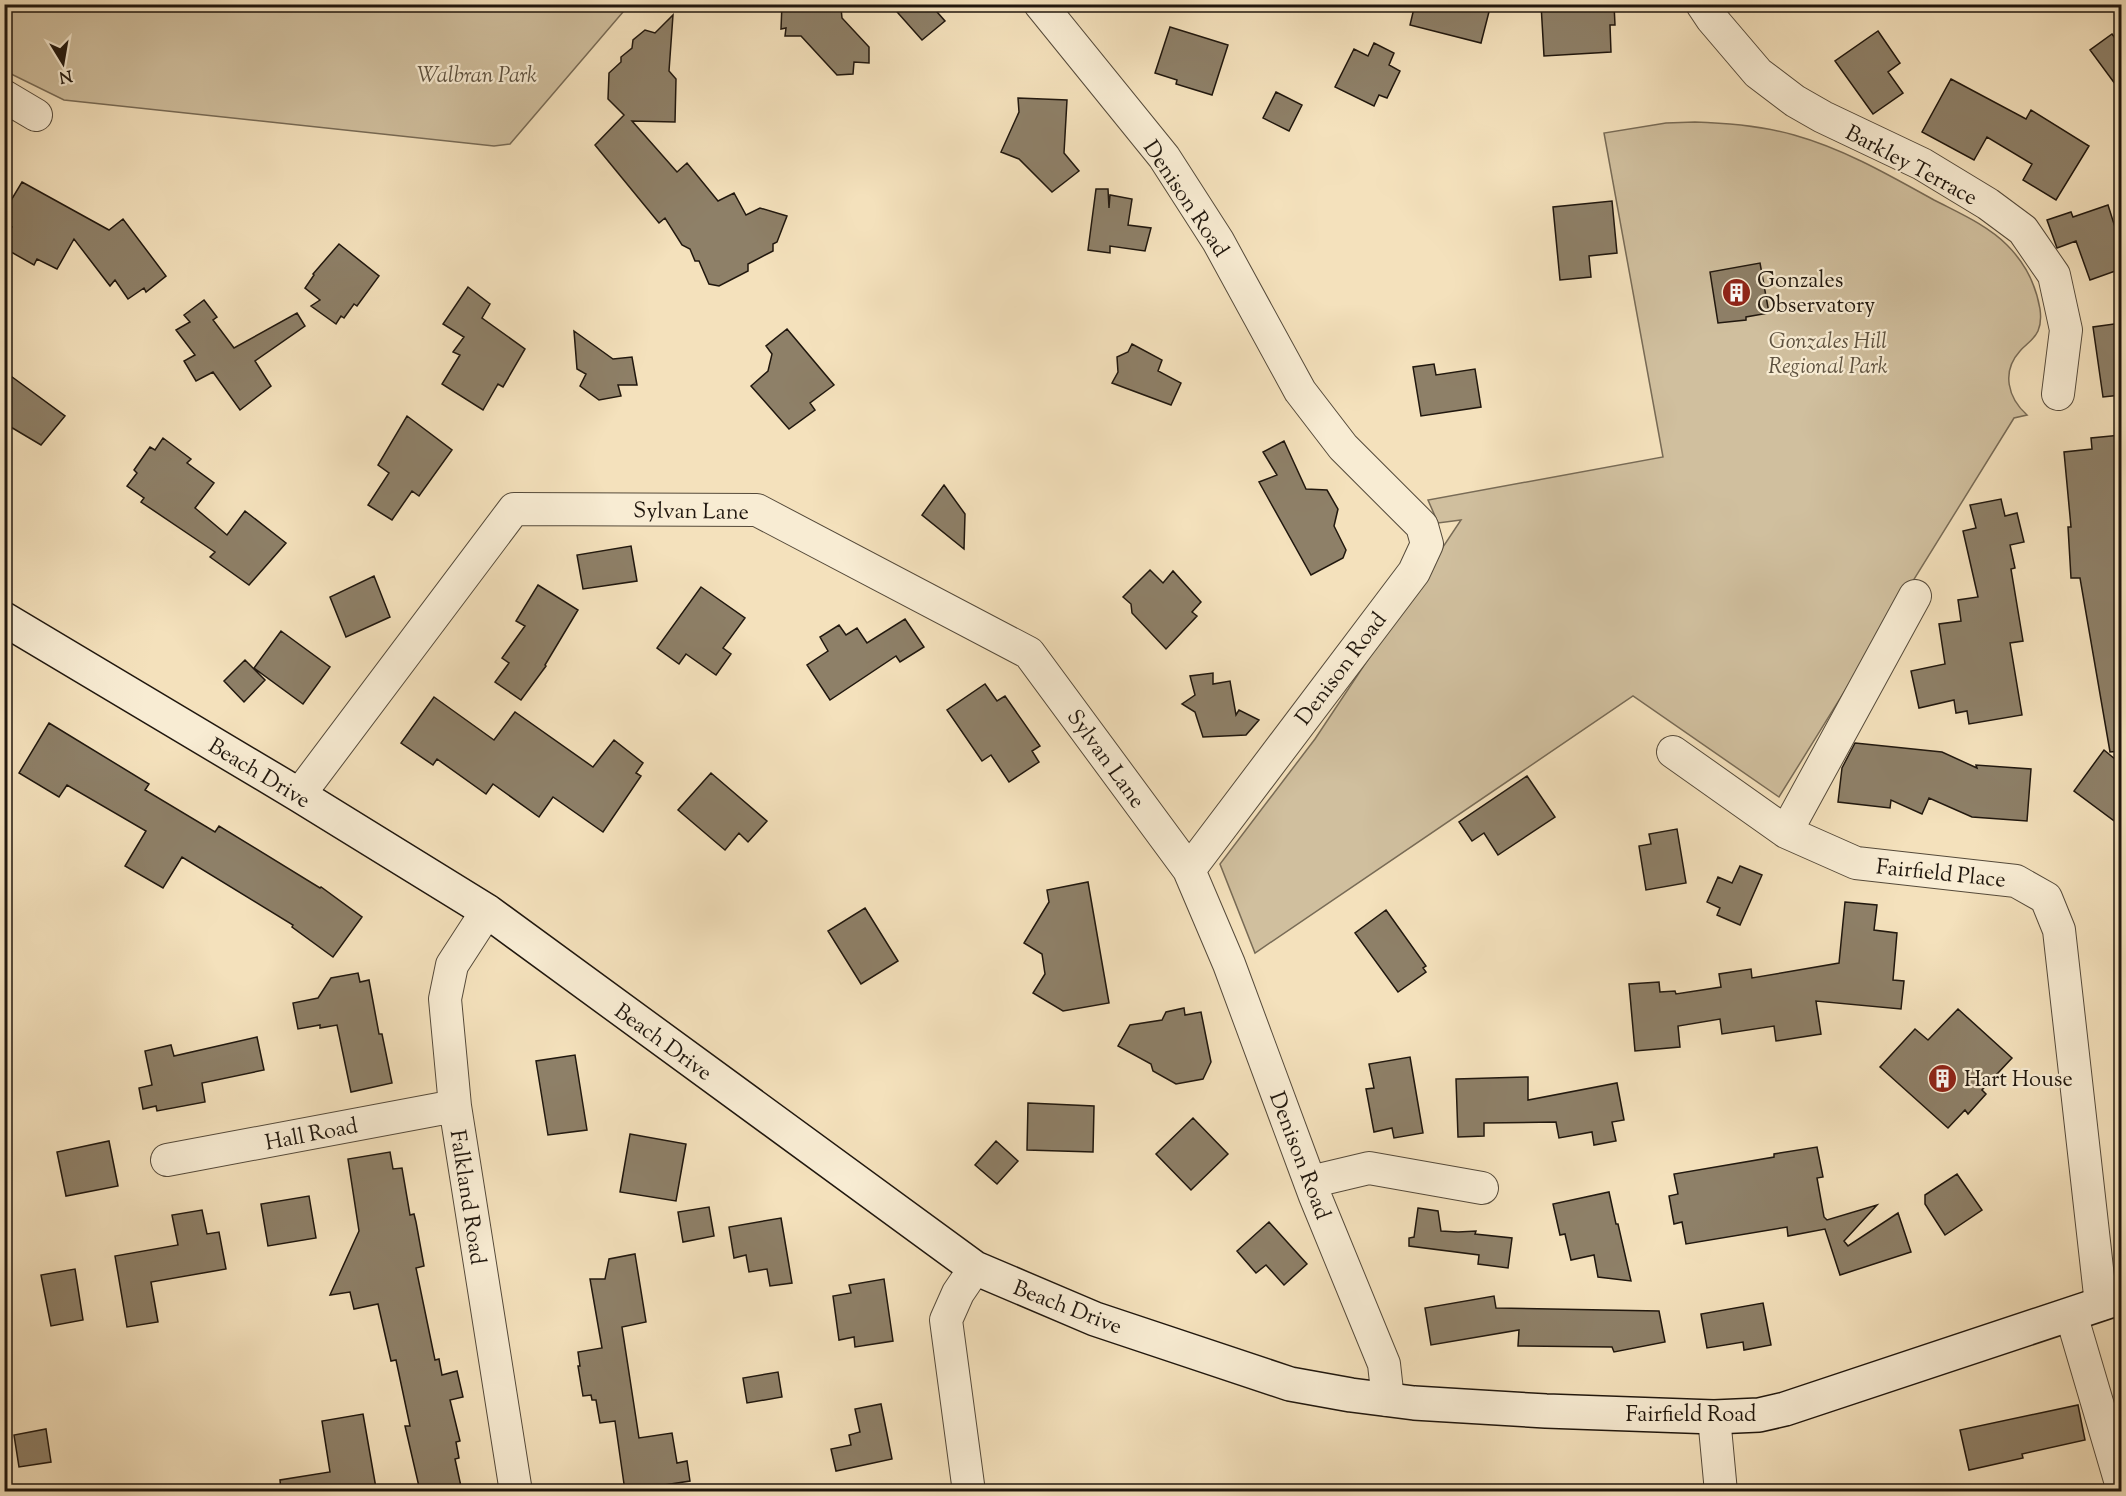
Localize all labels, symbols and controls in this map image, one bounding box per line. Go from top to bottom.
north arrow [33,33,93,93]
park label: Walbran Park [417,61,537,93]
text: N [57,63,74,88]
street label: Barkley Terrace [1839,118,1982,215]
street label: Denison Road [1134,135,1235,264]
place label: Gonzales Observatory [1757,266,1875,323]
building icon: Gonzales Observatory [1720,276,1752,308]
park label: Gonzales Hill Regional Park [1768,327,1888,384]
street label: Sylvan Lane [633,496,749,530]
street label: Denison Road [1289,606,1396,733]
street label: Sylvan Lane [1058,704,1152,816]
street label: Beach Drive [201,731,316,818]
street label: Fairfield Place [1874,852,2007,898]
street label: Beach Drive [607,997,718,1090]
building icon: Hart House [1927,1062,1959,1094]
place label: Hart House [1964,1065,2073,1097]
street label: Denison Road [1259,1087,1337,1225]
street label: Hall Road [262,1111,361,1161]
street label: Falkland Road [440,1128,492,1267]
street label: Beach Drive [1008,1273,1126,1344]
street label: Fairfield Road [1626,1400,1756,1432]

